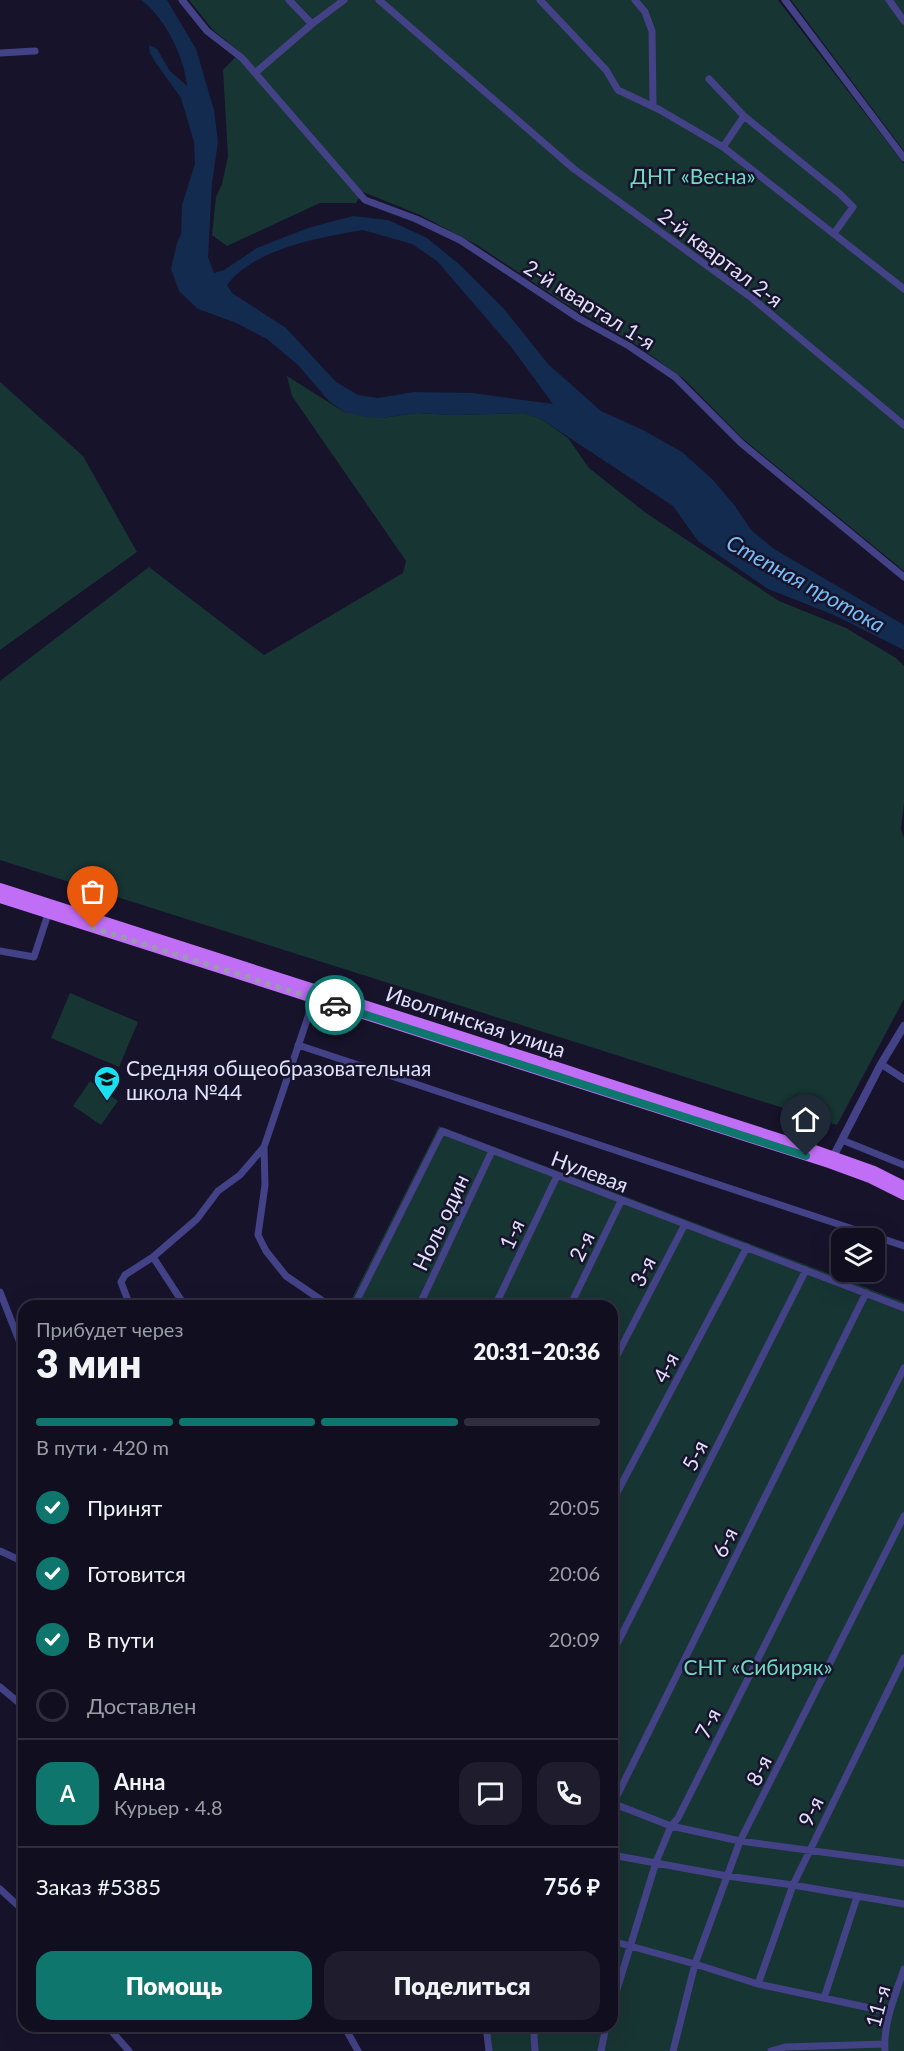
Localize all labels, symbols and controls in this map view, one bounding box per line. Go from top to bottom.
park label: ДНТ «Весна» [630,163,756,188]
street label: 2-й квартал 2-я [654,202,788,312]
street label: 2-й квартал 1-я [520,254,660,354]
water label: Степная протока [722,528,890,638]
pin [67,866,118,928]
icon: bag [76,875,109,908]
courier [305,975,365,1035]
street label: Иволгинская улица [383,980,569,1062]
icon: car [319,989,352,1022]
place label: Средняя общеобразовательная школа №44 [126,1055,431,1104]
school or university icon: Средняя общеобразовательная школа №44 [92,1064,122,1102]
pin [780,1094,831,1156]
icon: home [789,1103,822,1136]
street label: Нулевая [548,1145,632,1197]
street label: Ноль один [407,1170,473,1274]
street label: 1-я [493,1215,529,1253]
street label: 2-я [563,1227,599,1265]
map controls [831,1228,885,1282]
button: layers [831,1228,885,1282]
street label: 3-я [624,1252,660,1290]
text: Прибудет через [36,1317,183,1341]
text: 20:31–20:36 [474,1338,600,1365]
text: 3 мин [36,1340,141,1386]
street label: 4-я [647,1348,683,1386]
text: В пути · 420 m [36,1435,169,1459]
street label: 5-я [676,1436,712,1474]
icon: check [36,1491,69,1524]
text: Принят [87,1494,162,1521]
text: 20:05 [549,1495,600,1519]
street label: 6-я [706,1523,742,1561]
icon: check [36,1557,69,1590]
text: Готовится [87,1560,186,1587]
text: 20:06 [549,1561,600,1585]
icon: check [36,1623,69,1656]
text: В пути [87,1626,154,1653]
text: 20:09 [549,1627,600,1651]
park label: СНТ «Сибиряк» [683,1654,833,1679]
text: Доставлен [87,1692,196,1719]
street label: 7-я [689,1704,725,1742]
street label: 8-я [740,1751,776,1789]
button: chat [459,1762,522,1825]
button: phone [537,1762,600,1825]
text: Анна [114,1768,165,1795]
text: А [60,1780,75,1807]
street label: 9-я [792,1792,828,1830]
text: Курьер · 4.8 [114,1795,223,1819]
text: Заказ #5385 [36,1873,161,1900]
text: 756 ₽ [544,1873,600,1900]
button: Помощь [36,1951,312,2020]
button: Поделиться [324,1951,600,2020]
street label: 11-я [859,1982,895,2030]

